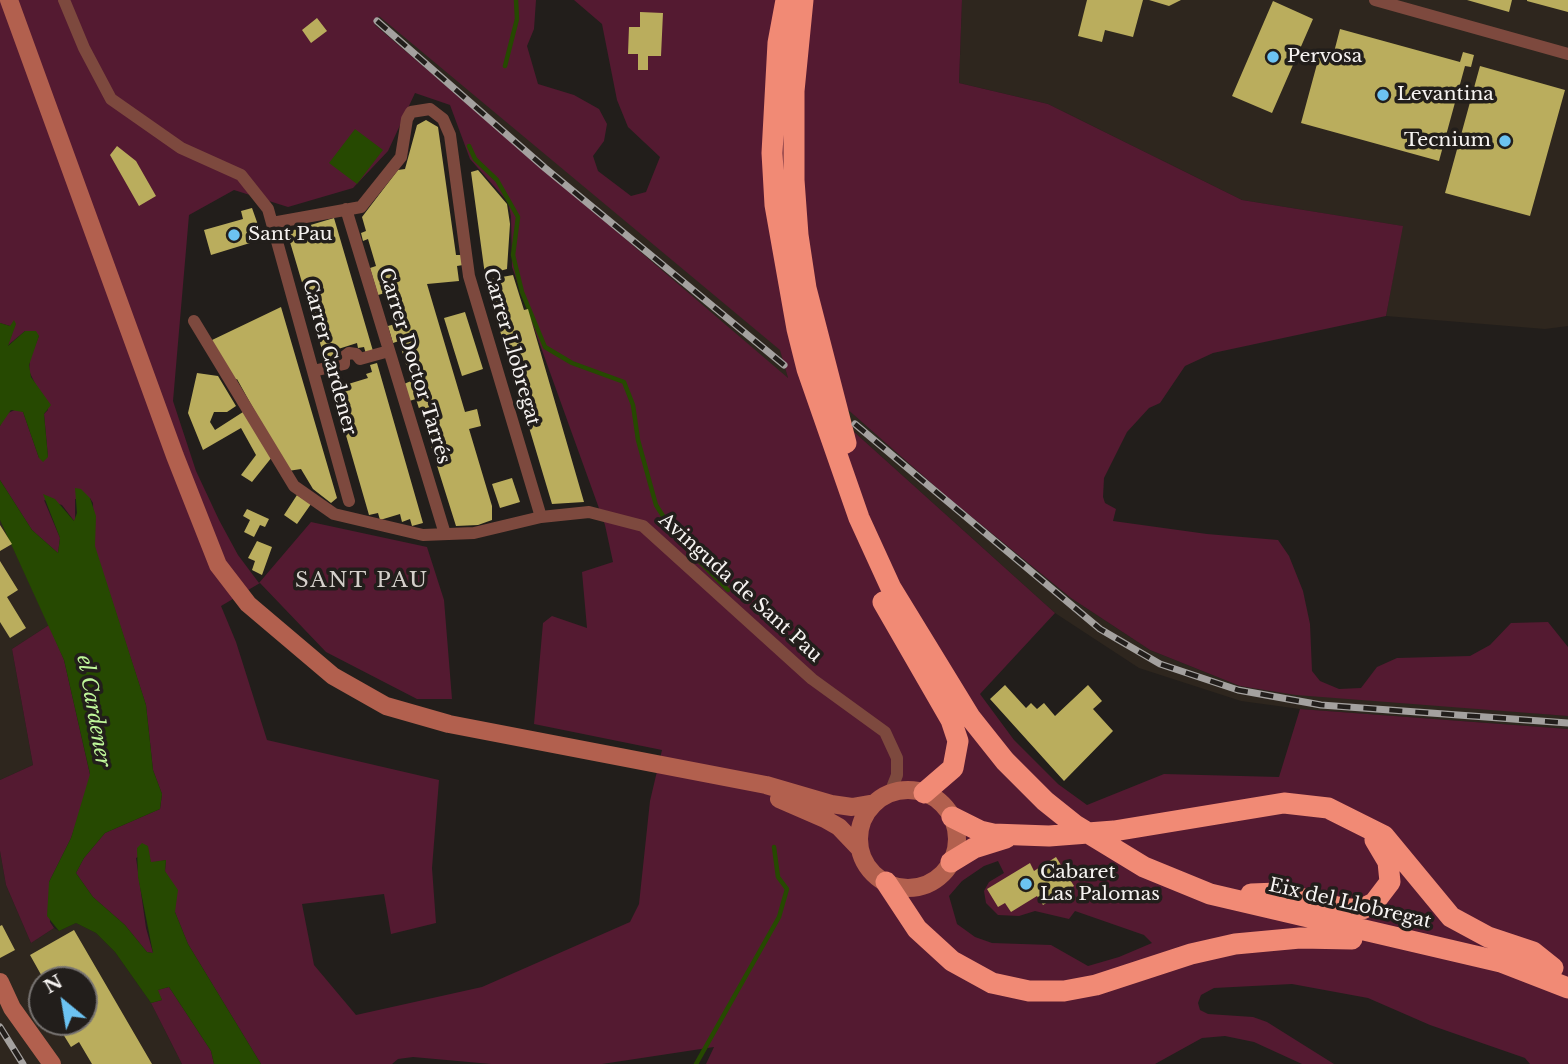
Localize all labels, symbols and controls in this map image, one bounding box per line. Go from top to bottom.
place label: Pervosa [1287,46,1362,68]
marker: Pervosa [1265,49,1281,65]
place label: Levantina [1397,84,1494,106]
marker: Levantina [1375,87,1391,103]
place label: Tecnium [1404,130,1491,152]
marker: Tecnium [1497,133,1513,149]
place label: Sant Pau [248,224,333,246]
marker: Sant Pau [226,227,242,243]
street label: Carrer Doctor Tarrés [373,265,455,467]
street label: Carrer Llobregat [478,266,544,428]
street label: Carrer Cardener [297,277,361,437]
street label: Avinguda de Sant Pau [654,509,826,667]
district label: SANT PAU [296,568,428,594]
water label: el Cardener [71,653,115,769]
place label: Cabaret Las Palomas [1040,862,1160,906]
street label: Eix del Llobregat [1266,874,1434,934]
marker: Cabaret Las Palomas [1018,876,1034,892]
north arrow [28,966,98,1036]
text: N [40,970,67,999]

